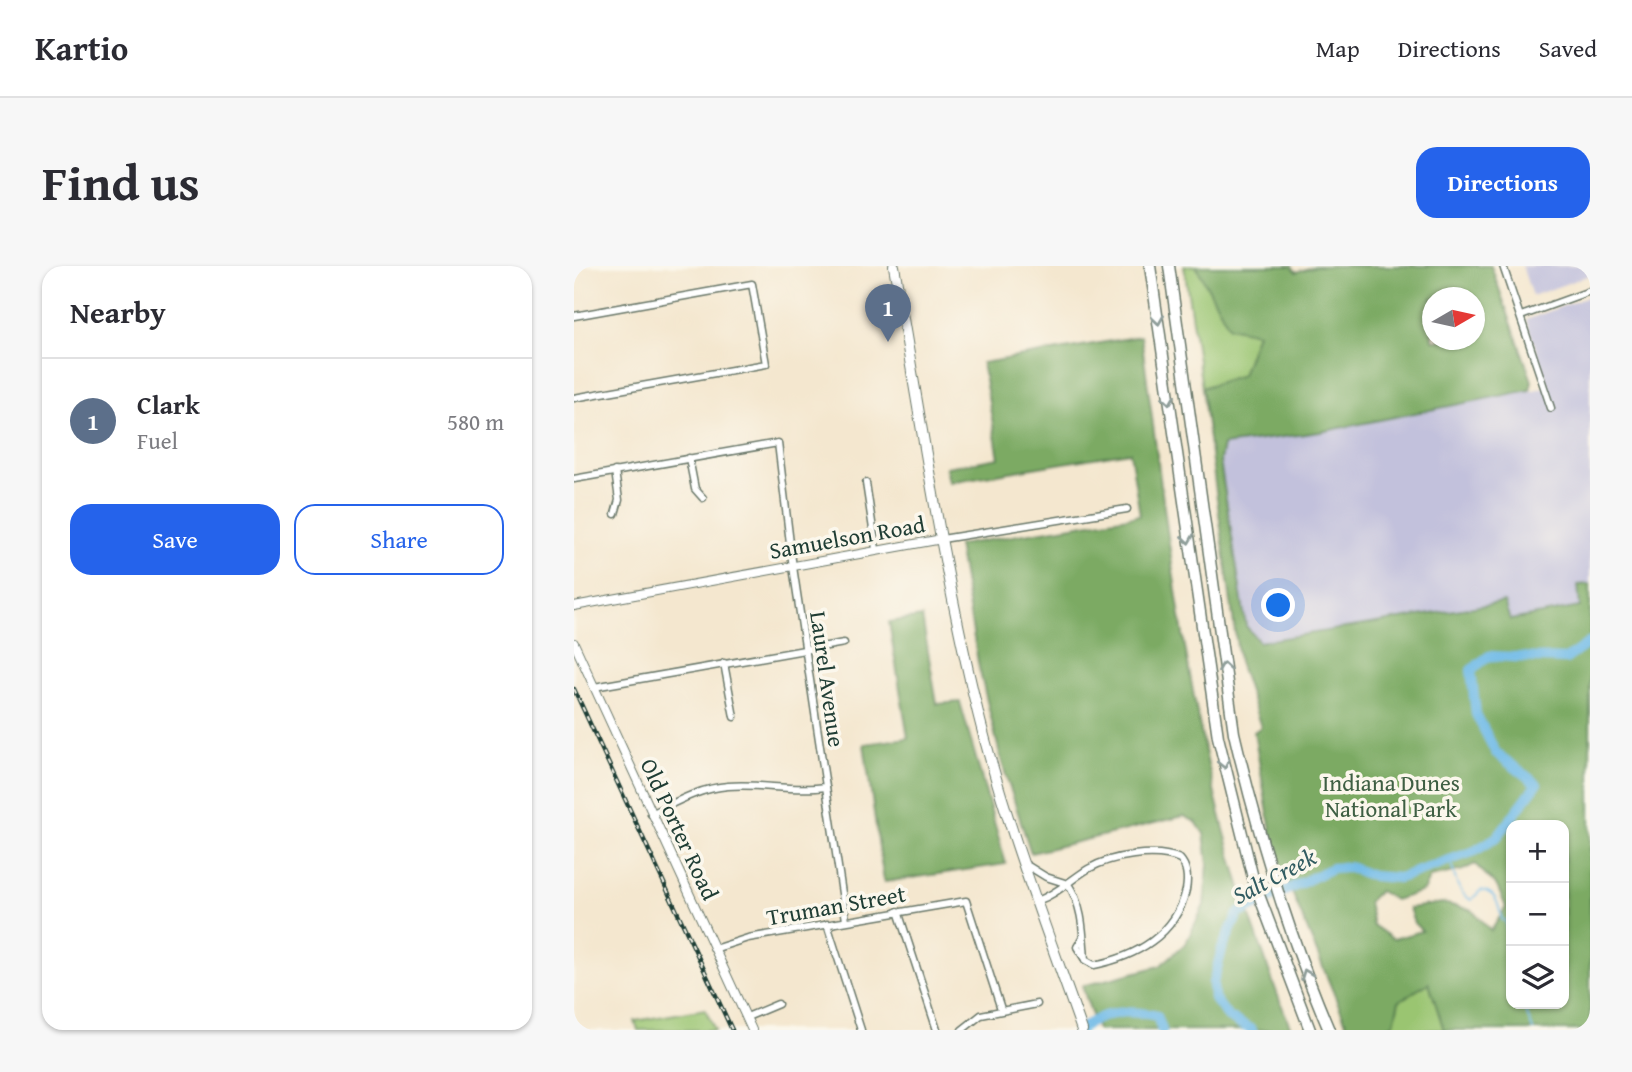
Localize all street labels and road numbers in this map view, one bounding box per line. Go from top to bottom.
street label: Samuelson Road [767,507,928,567]
street label: Laurel Avenue [802,609,854,749]
street label: Old Porter Road [633,753,728,906]
street label: Truman Street [764,877,908,933]

